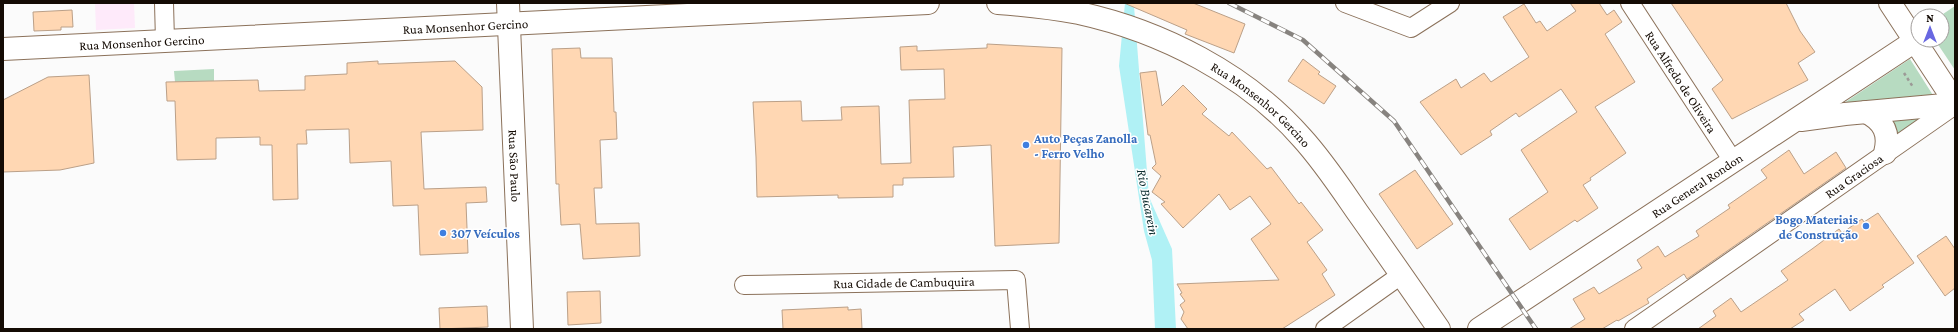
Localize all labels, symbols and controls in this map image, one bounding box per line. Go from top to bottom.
north arrow [1910,8,1950,48]
text: N [1926,12,1934,24]
street label: Rua Monsenhor Gercino [402,15,528,37]
street label: Rua Alfredo de Oliveira [1643,28,1720,136]
street label: Rua Monsenhor Gercino [79,31,205,53]
street label: Rua Monsenhor Gercino [1208,59,1314,150]
street label: Rua São Paulo [506,129,524,202]
place label: Auto Peças Zanolla - Ferro Velho [1033,131,1138,161]
marker: Auto Peças Zanolla - Ferro Velho [1021,140,1031,150]
street label: Rua General Rondon [1648,150,1745,221]
street label: Rua Graciosa [1822,150,1886,201]
water label: Rio Bucarein [1134,168,1162,236]
place label: Bogo Materiais de Construção [1775,212,1858,242]
marker: Bogo Materiais de Construção [1861,221,1871,231]
place label: 307 Veículos [451,226,520,241]
marker: 307 Veículos [438,228,448,238]
street label: Rua Cidade de Cambuquira [833,273,975,291]

